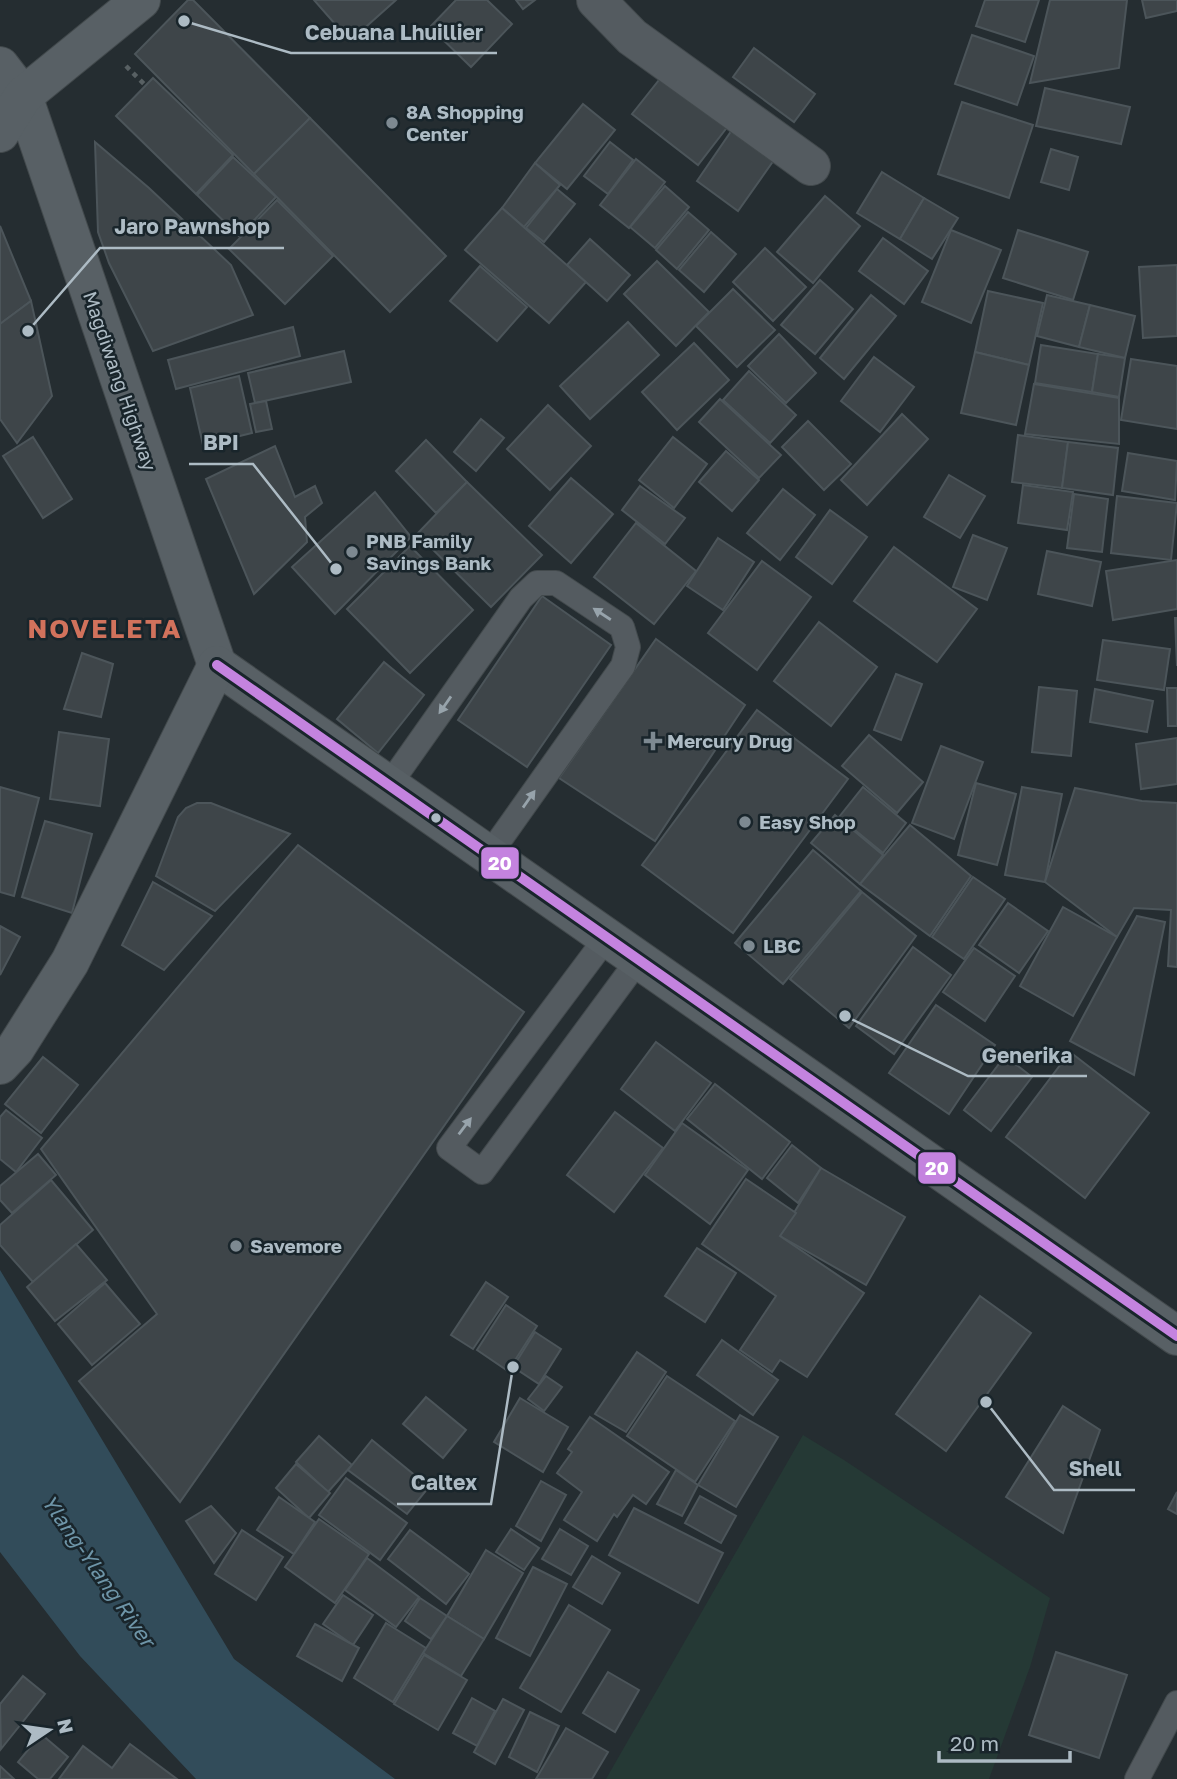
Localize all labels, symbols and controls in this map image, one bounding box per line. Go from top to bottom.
callout: Cebuana Lhuillier [291,11,497,53]
text: Cebuana Lhuillier [305,19,483,45]
place label: 8A Shopping Center [406,100,524,145]
marker: 8A Shopping Center [384,115,400,131]
callout: Jaro Pawnshop [100,206,284,248]
text: Jaro Pawnshop [114,213,270,239]
street label: Magdiwang Highway [79,288,162,474]
callout: BPI [189,422,253,464]
text: BPI [203,429,239,455]
place label: PNB Family Savings Bank [366,529,492,574]
marker: PNB Family Savings Bank [344,544,360,560]
one-way arrow [592,607,611,620]
district label: NOVELETA [27,613,183,644]
one-way arrow [438,696,452,714]
place label: Mercury Drug [667,729,793,752]
marker: Mercury Drug [645,733,661,749]
one-way arrow [522,790,536,808]
place label: Easy Shop [759,810,856,833]
unlabelled marker [429,811,443,825]
marker: Easy Shop [737,814,753,830]
line badge: 20 [480,846,520,880]
text: 20 [488,851,512,874]
place label: LBC [763,934,801,957]
marker: LBC [741,938,757,954]
callout: Generika [968,1034,1087,1076]
text: Generika [981,1042,1073,1068]
one-way arrow [458,1117,473,1135]
line badge: 20 [917,1151,957,1185]
text: 20 [925,1156,949,1179]
place label: Savemore [250,1234,342,1257]
marker: Savemore [228,1238,244,1254]
callout: Shell [1054,1448,1135,1490]
text: Shell [1068,1455,1122,1481]
callout: Caltex [397,1462,491,1504]
text: Caltex [411,1469,477,1495]
water label: Ylang-Ylang River [37,1489,163,1654]
north arrow [14,1695,84,1765]
text: N [53,1716,79,1736]
scale bar [939,1720,1070,1764]
text: 20 m [950,1730,999,1756]

